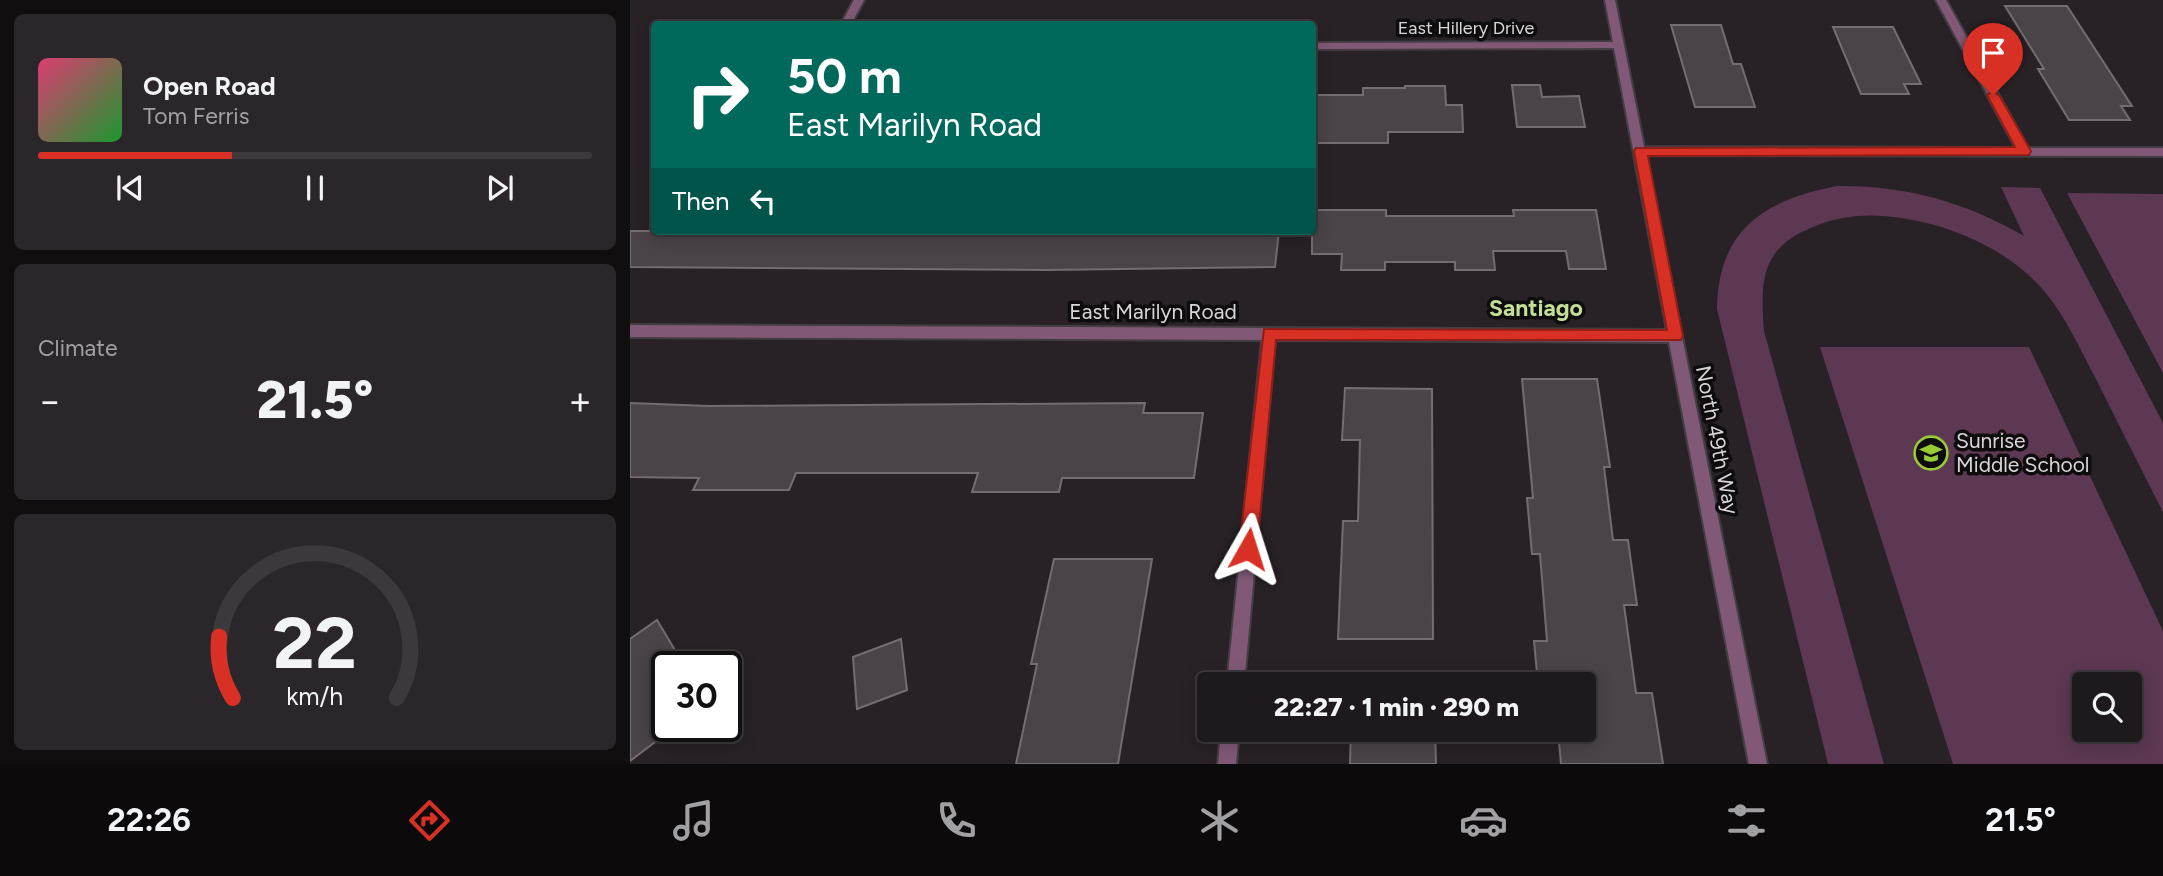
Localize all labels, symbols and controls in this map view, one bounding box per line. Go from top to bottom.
street label: East Hillery Drive [1398,17,1534,39]
pin [1963,23,2023,95]
icon: arrive [1974,34,2012,72]
text: 50 m [787,46,902,105]
icon: right [672,49,763,140]
text: Open Road [143,70,276,102]
text: Tom Ferris [143,102,249,130]
text: East Marilyn Road [787,106,1042,144]
icon: previous [111,169,149,207]
icon: pause [296,169,334,207]
icon: next [481,169,519,207]
icon: left [744,182,782,220]
text: Then [672,185,730,217]
district label: Santiago [1489,294,1583,322]
street label: East Marilyn Road [1069,299,1237,324]
text: Climate [38,334,117,362]
street label: North 49th Way [1691,363,1744,516]
text: 21.5° [257,369,373,431]
text: − [38,378,62,424]
text: + [568,378,592,424]
place label: Sunrise Middle School [1956,428,2089,477]
school or university icon: Sunrise Middle School [1912,434,1950,472]
position arrow [1211,512,1285,586]
text: 22 [273,599,357,686]
speed limit sign: 30 [651,651,742,742]
map controls [2072,672,2142,742]
button: search [2072,672,2142,742]
text: km/h [286,681,344,711]
text: 22:27 · 1 min · 290 m [1274,691,1519,723]
icon: directions [405,796,454,845]
icon: music [669,796,718,845]
icon: phone [932,796,981,845]
icon: climate [1195,796,1244,845]
icon: car [1459,796,1508,845]
icon: filters [1722,796,1771,845]
text: 22:26 [107,801,191,839]
text: 21.5° [1985,801,2056,839]

